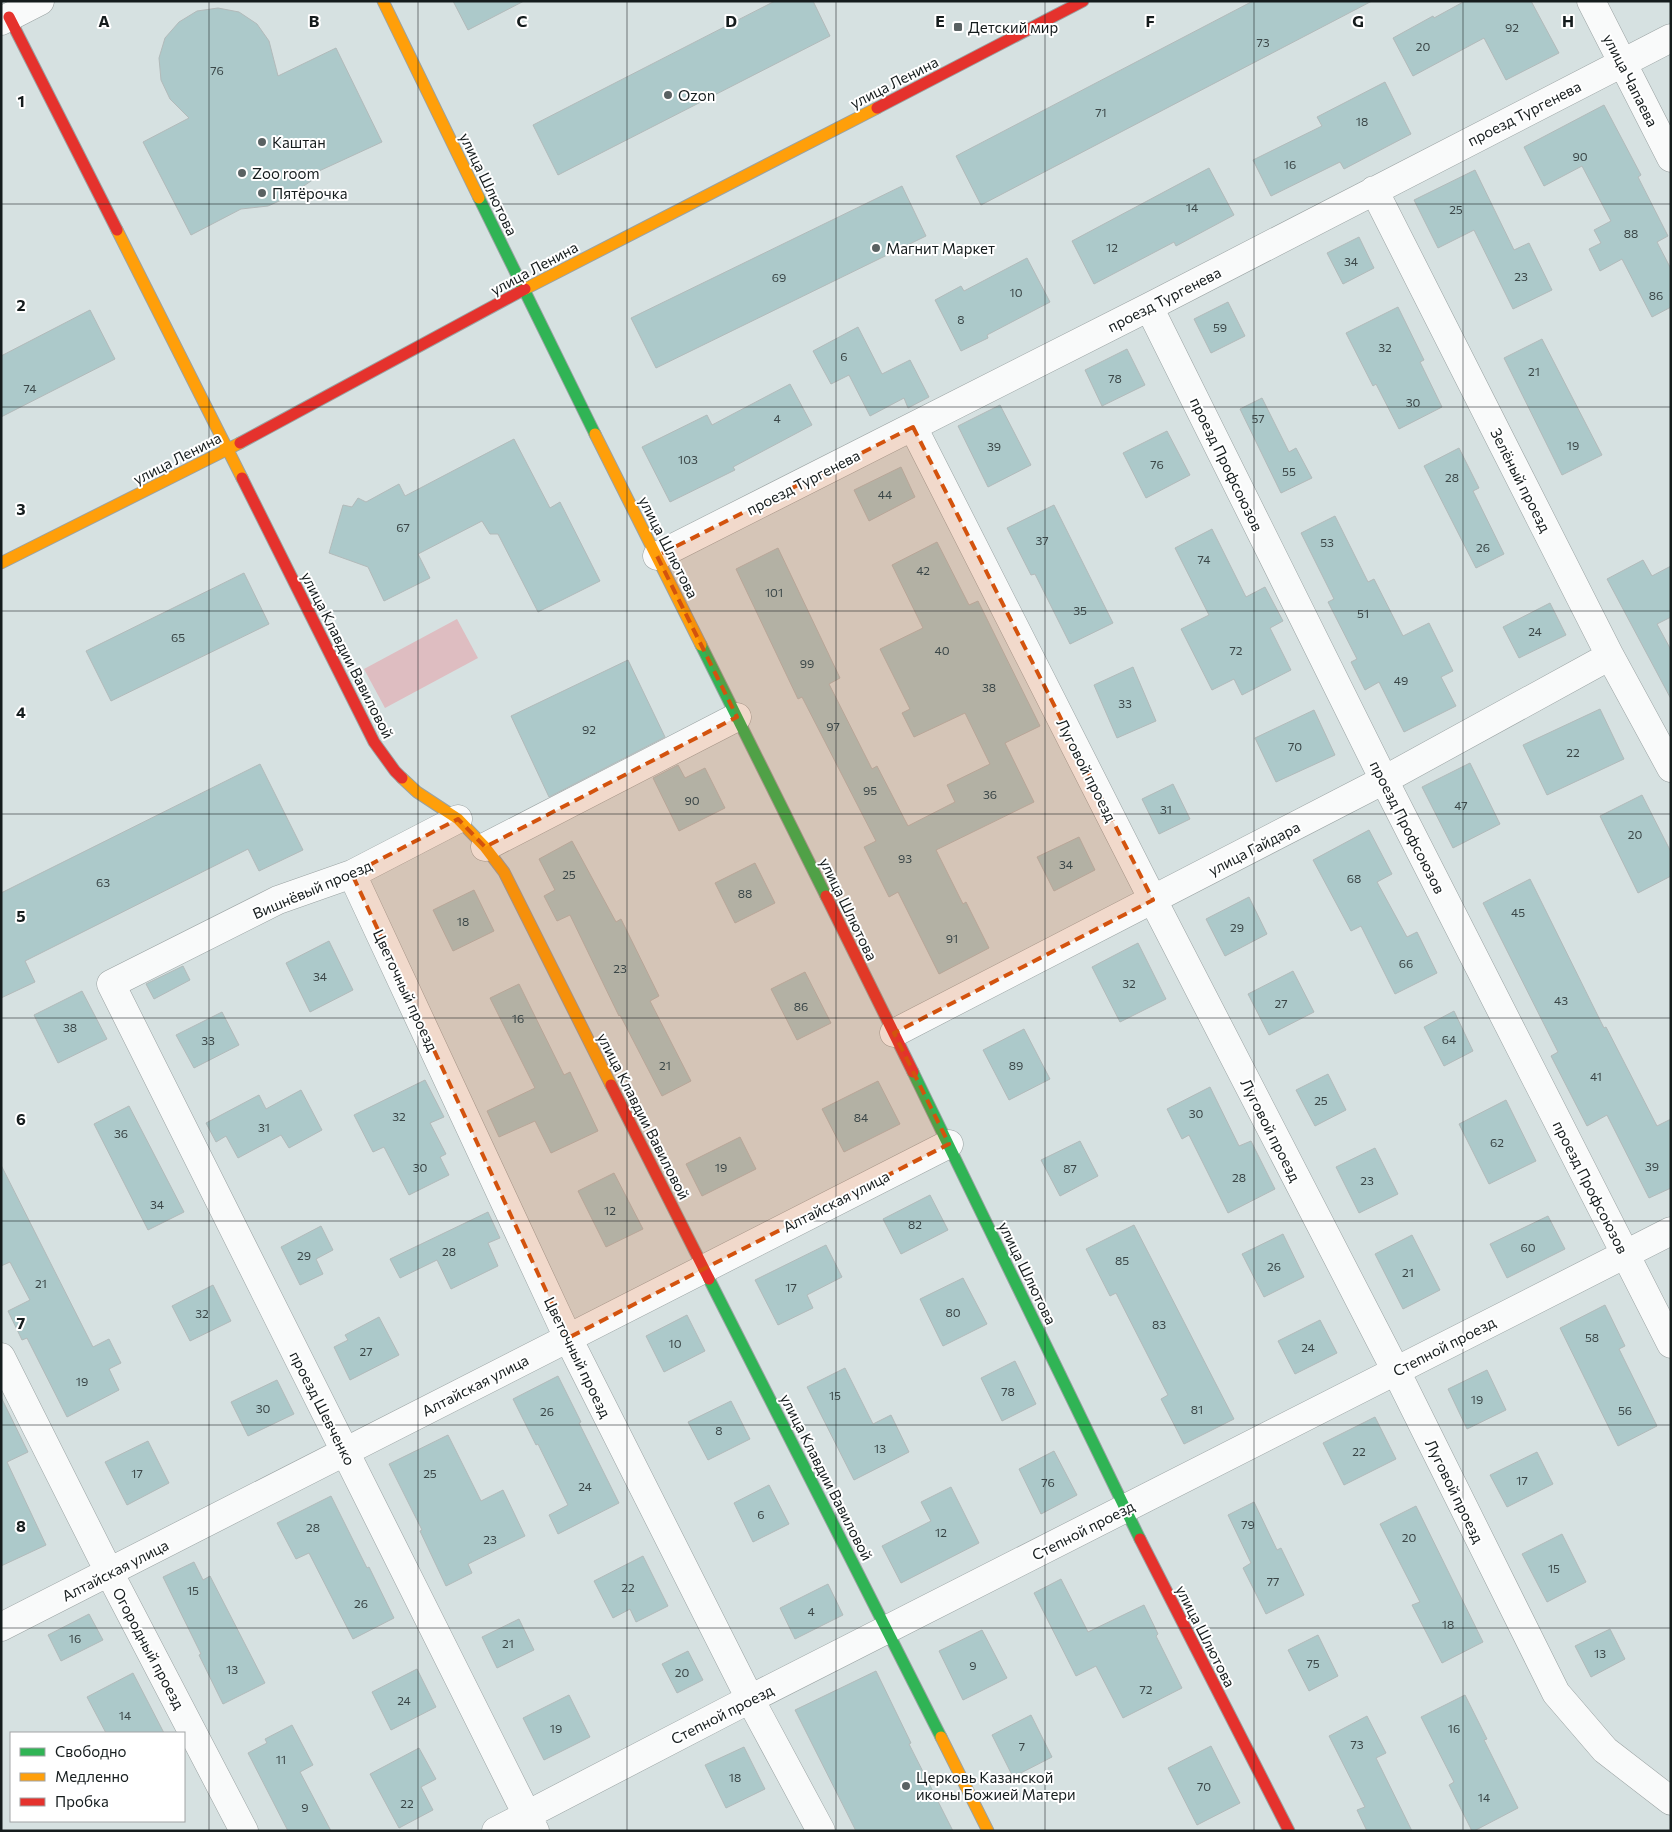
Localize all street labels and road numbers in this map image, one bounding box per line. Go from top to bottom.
street label: улица Чапаева [1600,31,1662,129]
street label: улица Ленина [847,52,941,112]
street label: проезд Тургенева [1464,77,1584,149]
street label: улица Шлютова [456,130,522,238]
street label: улица Ленина [487,237,581,299]
street label: проезд Тургенева [1104,263,1224,335]
street label: проезд Профсоюзов [1187,394,1267,534]
street label: Зелёный проезд [1487,425,1555,535]
street label: улица Ленина [130,428,224,488]
street label: проезд Тургенева [743,446,863,518]
street label: улица Шлютова [636,493,702,601]
street label: улица Клавдии Вавиловой [298,569,398,741]
street label: Луговой проезд [1053,716,1121,825]
street label: проезд Профсоюзов [1367,758,1449,896]
street label: улица Гайдара [1205,817,1303,879]
street label: улица Шлютова [816,855,882,963]
street label: Вишнёвый проезд [250,856,375,922]
street label: Цветочный проезд [370,926,442,1054]
street label: улица Клавдии Вавиловой [594,1030,694,1202]
street label: Луговой проезд [1237,1076,1305,1185]
street label: проезд Профсоюзов [1550,1118,1632,1256]
street label: Алтайская улица [780,1166,892,1236]
street label: улица Шлютова [995,1219,1061,1327]
street label: Цветочный проезд [541,1294,615,1421]
street label: Степной проезд [1390,1312,1498,1380]
street label: проезд Шевченко [286,1348,360,1468]
street label: Алтайская улица [419,1350,531,1420]
street label: улица Клавдии Вавиловой [777,1391,877,1563]
street label: Луговой проезд [1422,1436,1488,1546]
street label: Степной проезд [1029,1496,1137,1564]
street label: Алтайская улица [59,1535,171,1605]
street label: улица Шлютова [1173,1582,1239,1690]
street label: Огородный проезд [109,1584,189,1712]
street label: Степной проезд [668,1680,776,1748]

